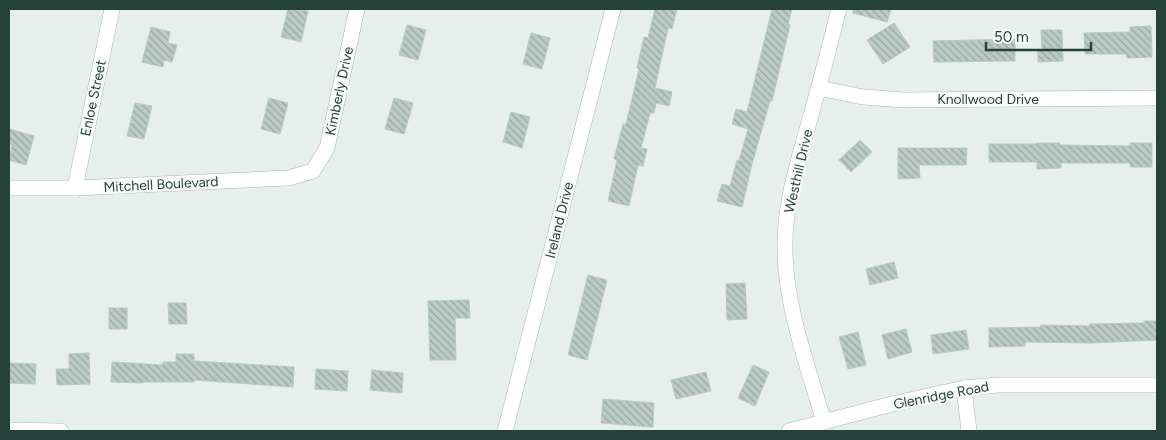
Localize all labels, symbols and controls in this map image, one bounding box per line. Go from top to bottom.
scale bar [986,20,1091,52]
text: 50 m [994,28,1029,46]
street label: Kimberly Drive [322,45,357,137]
street label: Enloe Street [77,58,110,138]
street label: Knollwood Drive [937,91,1039,108]
street label: Westhill Drive [781,127,816,215]
street label: Mitchell Boulevard [103,173,219,196]
street label: Ireland Drive [542,180,577,260]
street label: Glenridge Road [892,378,990,413]

